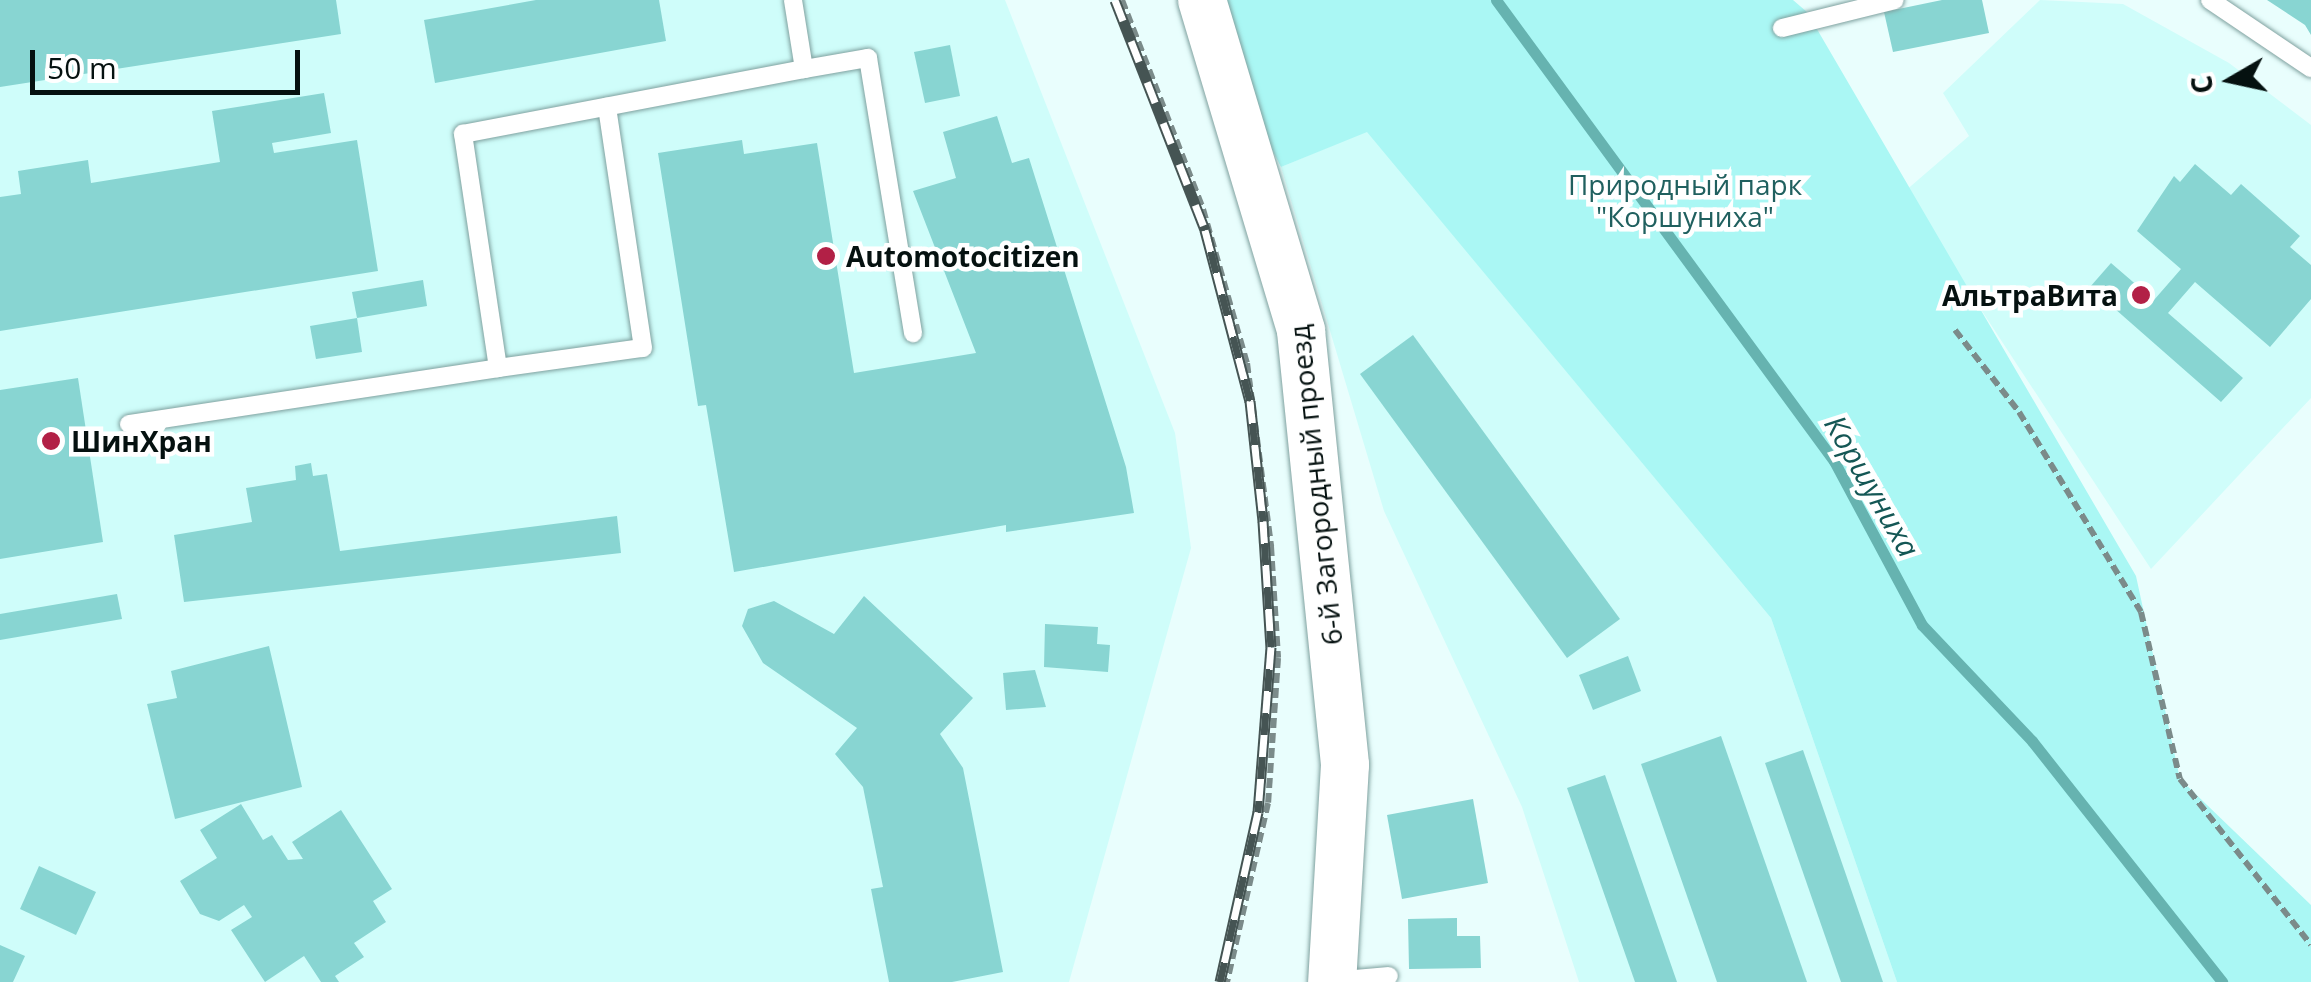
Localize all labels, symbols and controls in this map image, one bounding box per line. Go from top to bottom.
scale bar [35,30,305,92]
north arrow [2181,30,2281,130]
text: 50 m [47,47,117,88]
text: С [2181,73,2222,96]
park label: Природный парк "Коршуниха" [1568,167,1802,233]
place label: Automotocitizen [846,239,1080,273]
marker: Automotocitizen [815,245,837,267]
place label: АльтраВита [1942,278,2118,312]
marker: АльтраВита [2128,282,2154,308]
street label: 6-й Загородный проезд [1281,323,1349,647]
water label: Коршуниха [1817,409,1927,563]
place label: ШинХран [71,424,212,458]
marker: ШинХран [40,430,62,452]

